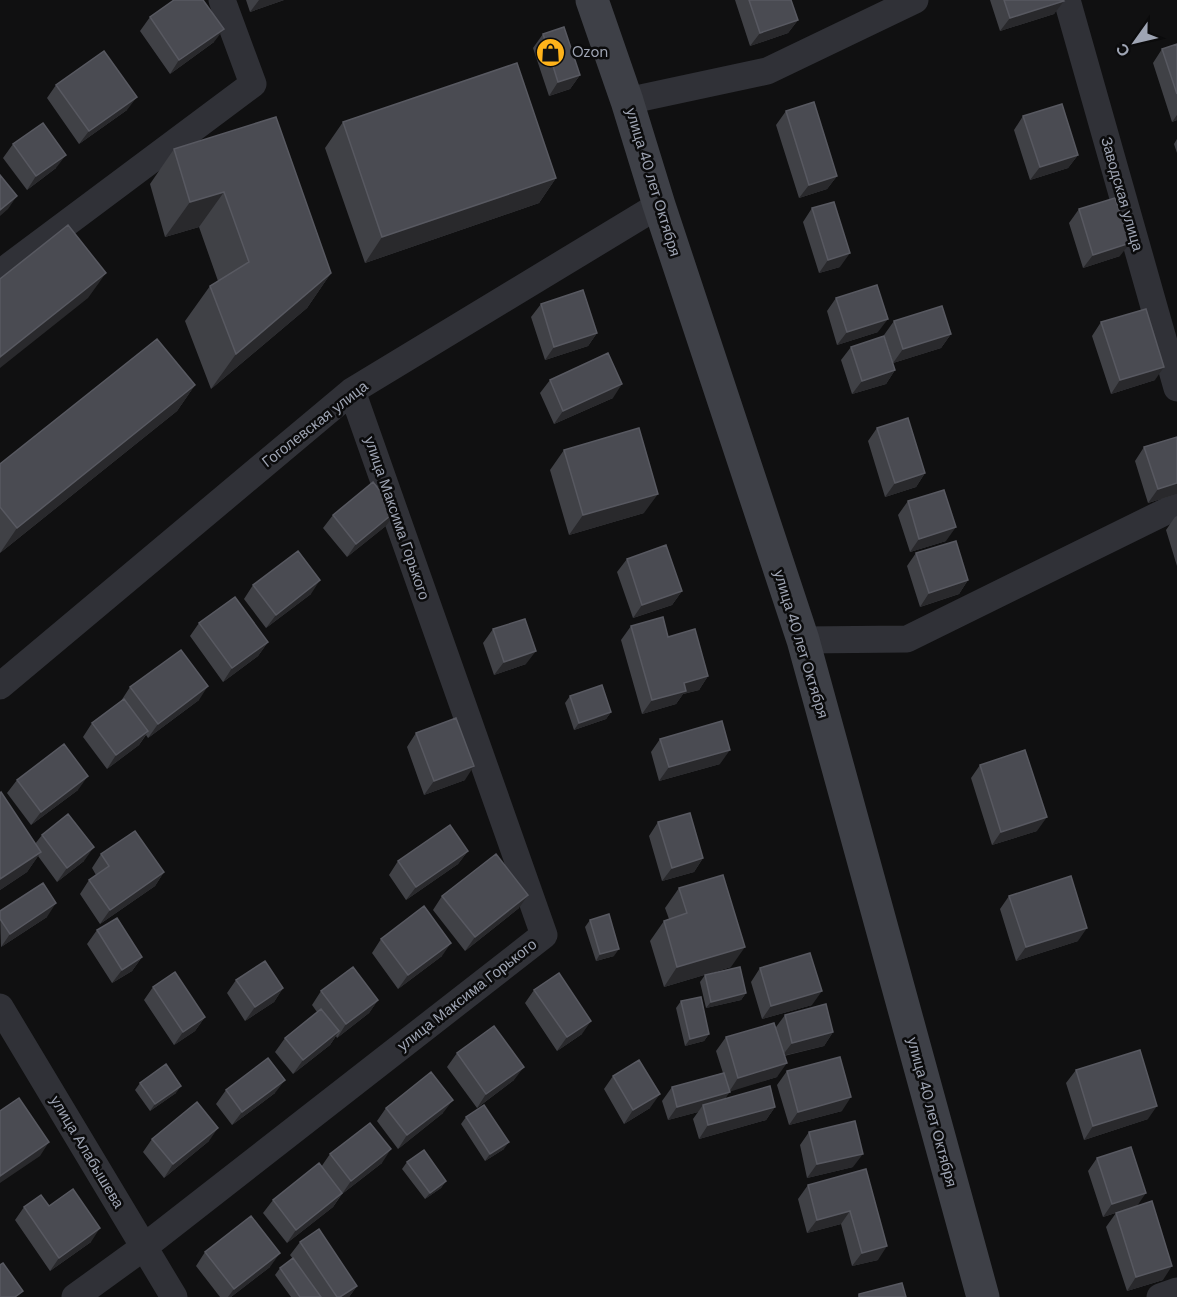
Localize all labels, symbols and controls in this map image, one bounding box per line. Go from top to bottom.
north arrow [1105,12,1165,72]
shop icon: Ozon [535,36,567,68]
text: С [1111,39,1135,61]
place label: Ozon [572,42,608,62]
street label: улица 40 лет Октября [621,105,685,259]
street label: Заводская улица [1096,134,1148,254]
street label: Гоголевская улица [258,376,373,472]
street label: улица Максима Горького [360,434,434,602]
street label: улица 40 лет Октября [769,567,833,721]
street label: улица Максима Горького [393,934,541,1056]
street label: улица 40 лет Октября [902,1035,962,1189]
street label: улица Алабышева [45,1092,129,1213]

